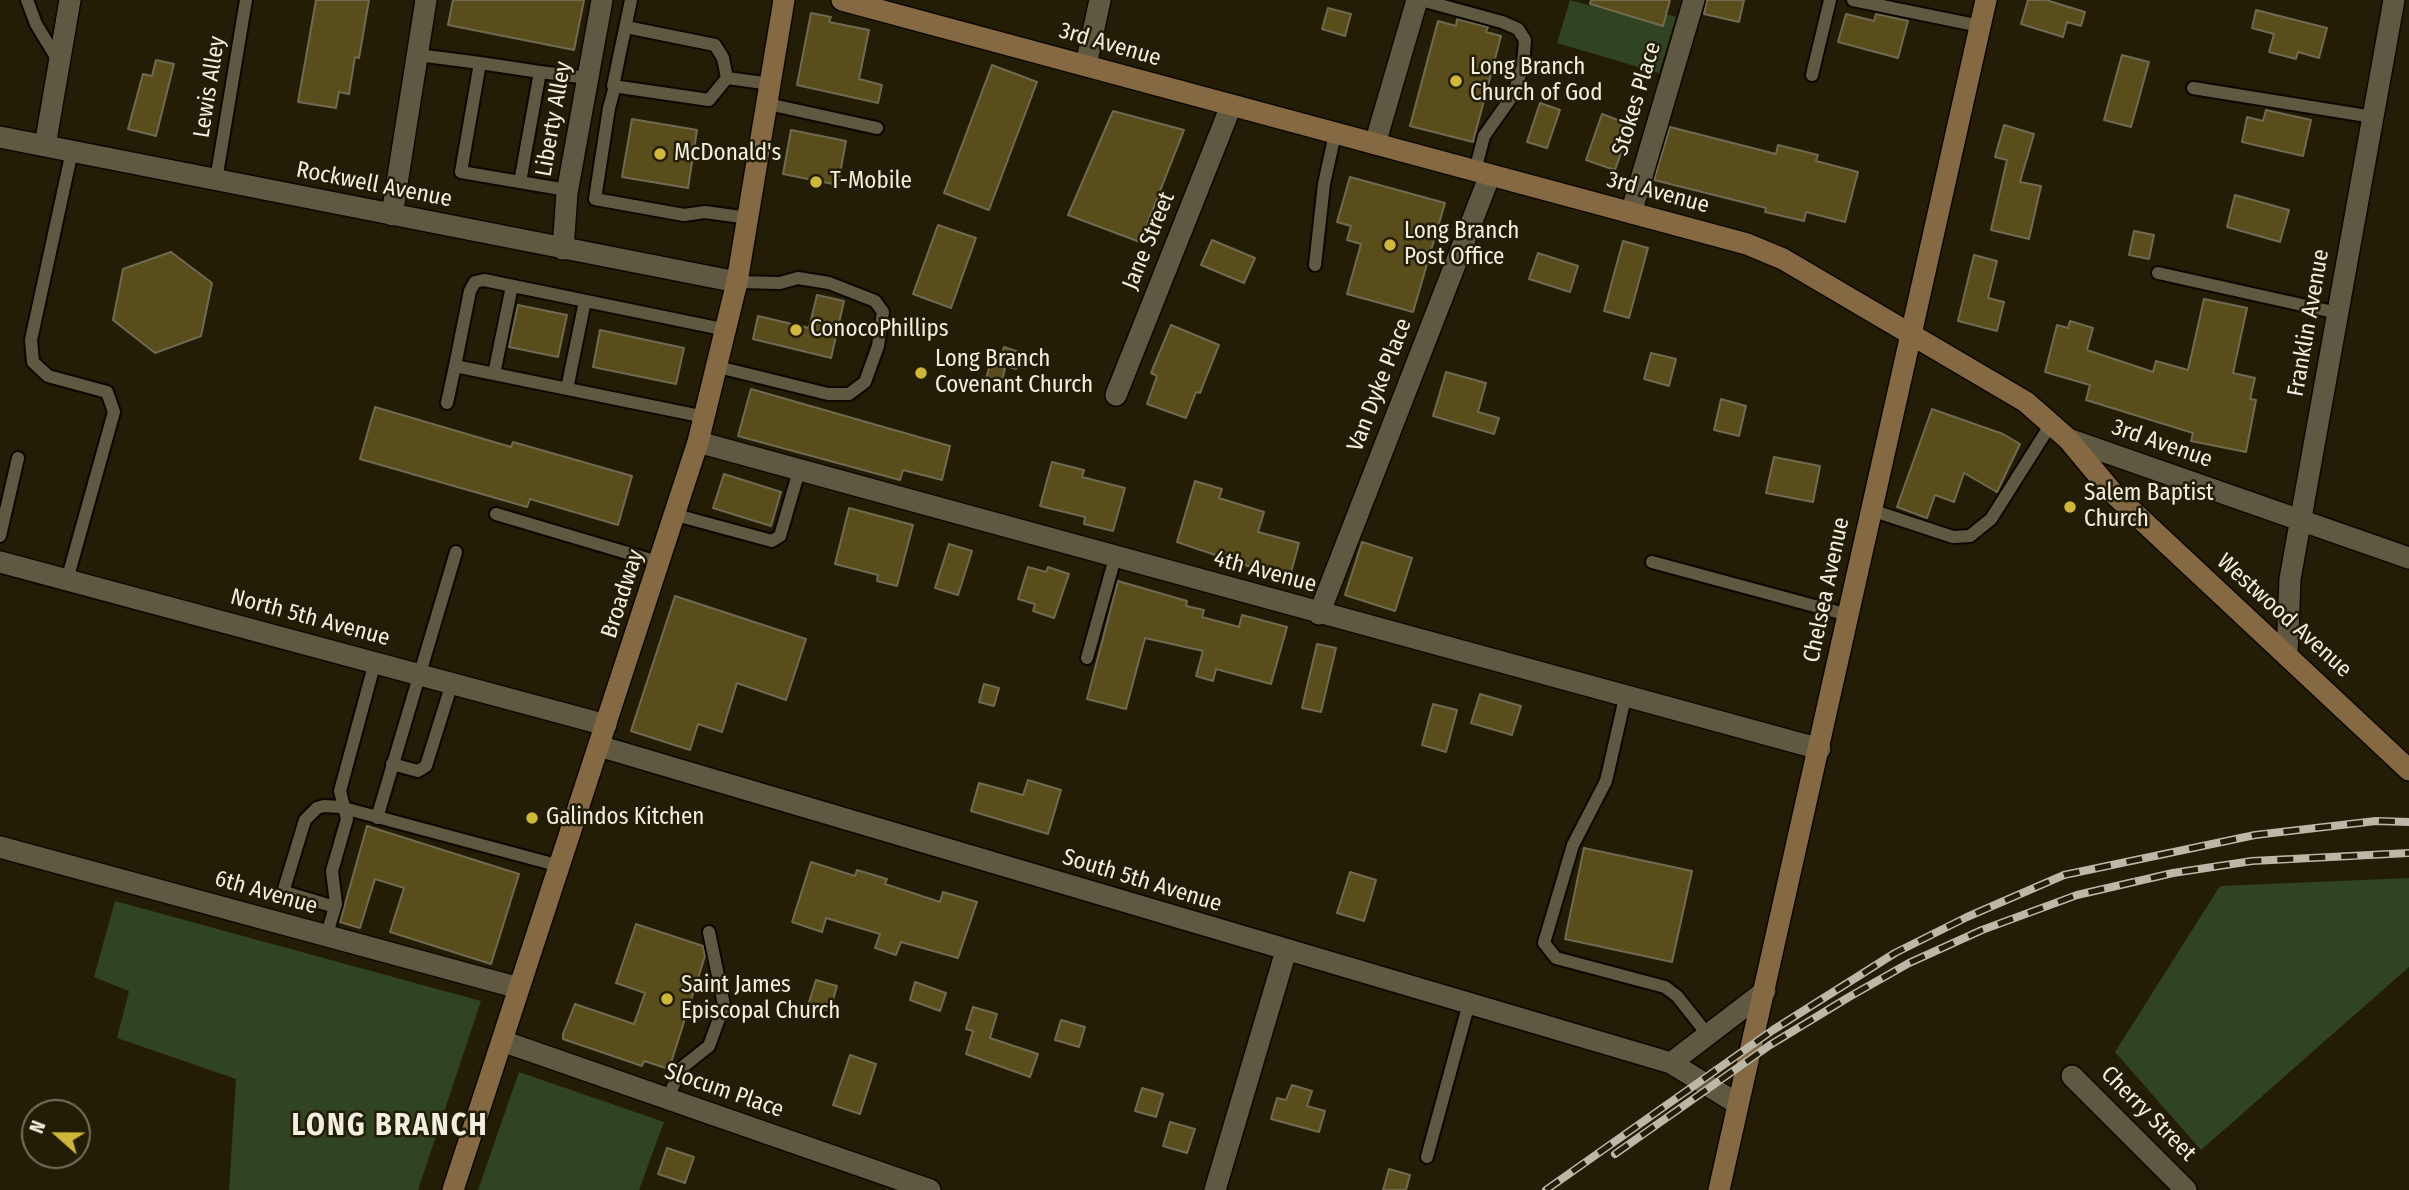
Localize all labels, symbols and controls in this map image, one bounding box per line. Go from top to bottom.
street label: 3rd Avenue [1056,17,1164,73]
street label: Lewis Alley [188,34,232,140]
street label: Stokes Place [1607,39,1667,159]
place label: Long Branch Church of God [1470,54,1603,108]
street label: Liberty Alley [530,59,578,179]
marker: Long Branch Church of God [1448,73,1464,89]
place label: McDonald's [674,140,781,168]
marker: McDonald's [652,146,668,162]
street label: Rockwell Avenue [294,156,454,214]
street label: 3rd Avenue [1604,166,1712,220]
place label: T-Mobile [830,168,912,196]
marker: T-Mobile [808,174,824,190]
street label: Jane Street [1117,188,1181,294]
place label: Long Branch Post Office [1404,218,1519,272]
marker: Long Branch Post Office [1382,237,1398,253]
street label: Franklin Avenue [2282,247,2336,399]
street label: Van Dyke Place [1342,315,1418,455]
place label: ConocoPhillips [810,316,949,344]
marker: ConocoPhillips [788,322,804,338]
place label: Long Branch Covenant Church [935,346,1093,400]
marker: Long Branch Covenant Church [913,365,929,381]
street label: 3rd Avenue [2108,414,2216,474]
place label: Salem Baptist Church [2084,480,2214,534]
marker: Salem Baptist Church [2062,499,2078,515]
street label: Chelsea Avenue [1798,515,1856,665]
street label: 4th Avenue [1211,545,1319,599]
street label: Broadway [596,546,650,642]
street label: Westwood Avenue [2211,548,2357,684]
street label: North 5th Avenue [227,583,393,653]
place label: Galindos Kitchen [546,804,704,832]
marker: Galindos Kitchen [524,810,540,826]
street label: South 5th Avenue [1059,844,1225,918]
street label: 6th Avenue [211,865,321,921]
place label: Saint James Episcopal Church [681,972,840,1026]
marker: Saint James Episcopal Church [659,991,675,1007]
street label: Slocum Place [661,1058,787,1124]
street label: Cherry Street [2095,1061,2201,1167]
north arrow [21,1099,91,1169]
district label: LONG BRANCH [293,1109,487,1145]
text: N [25,1118,51,1136]

